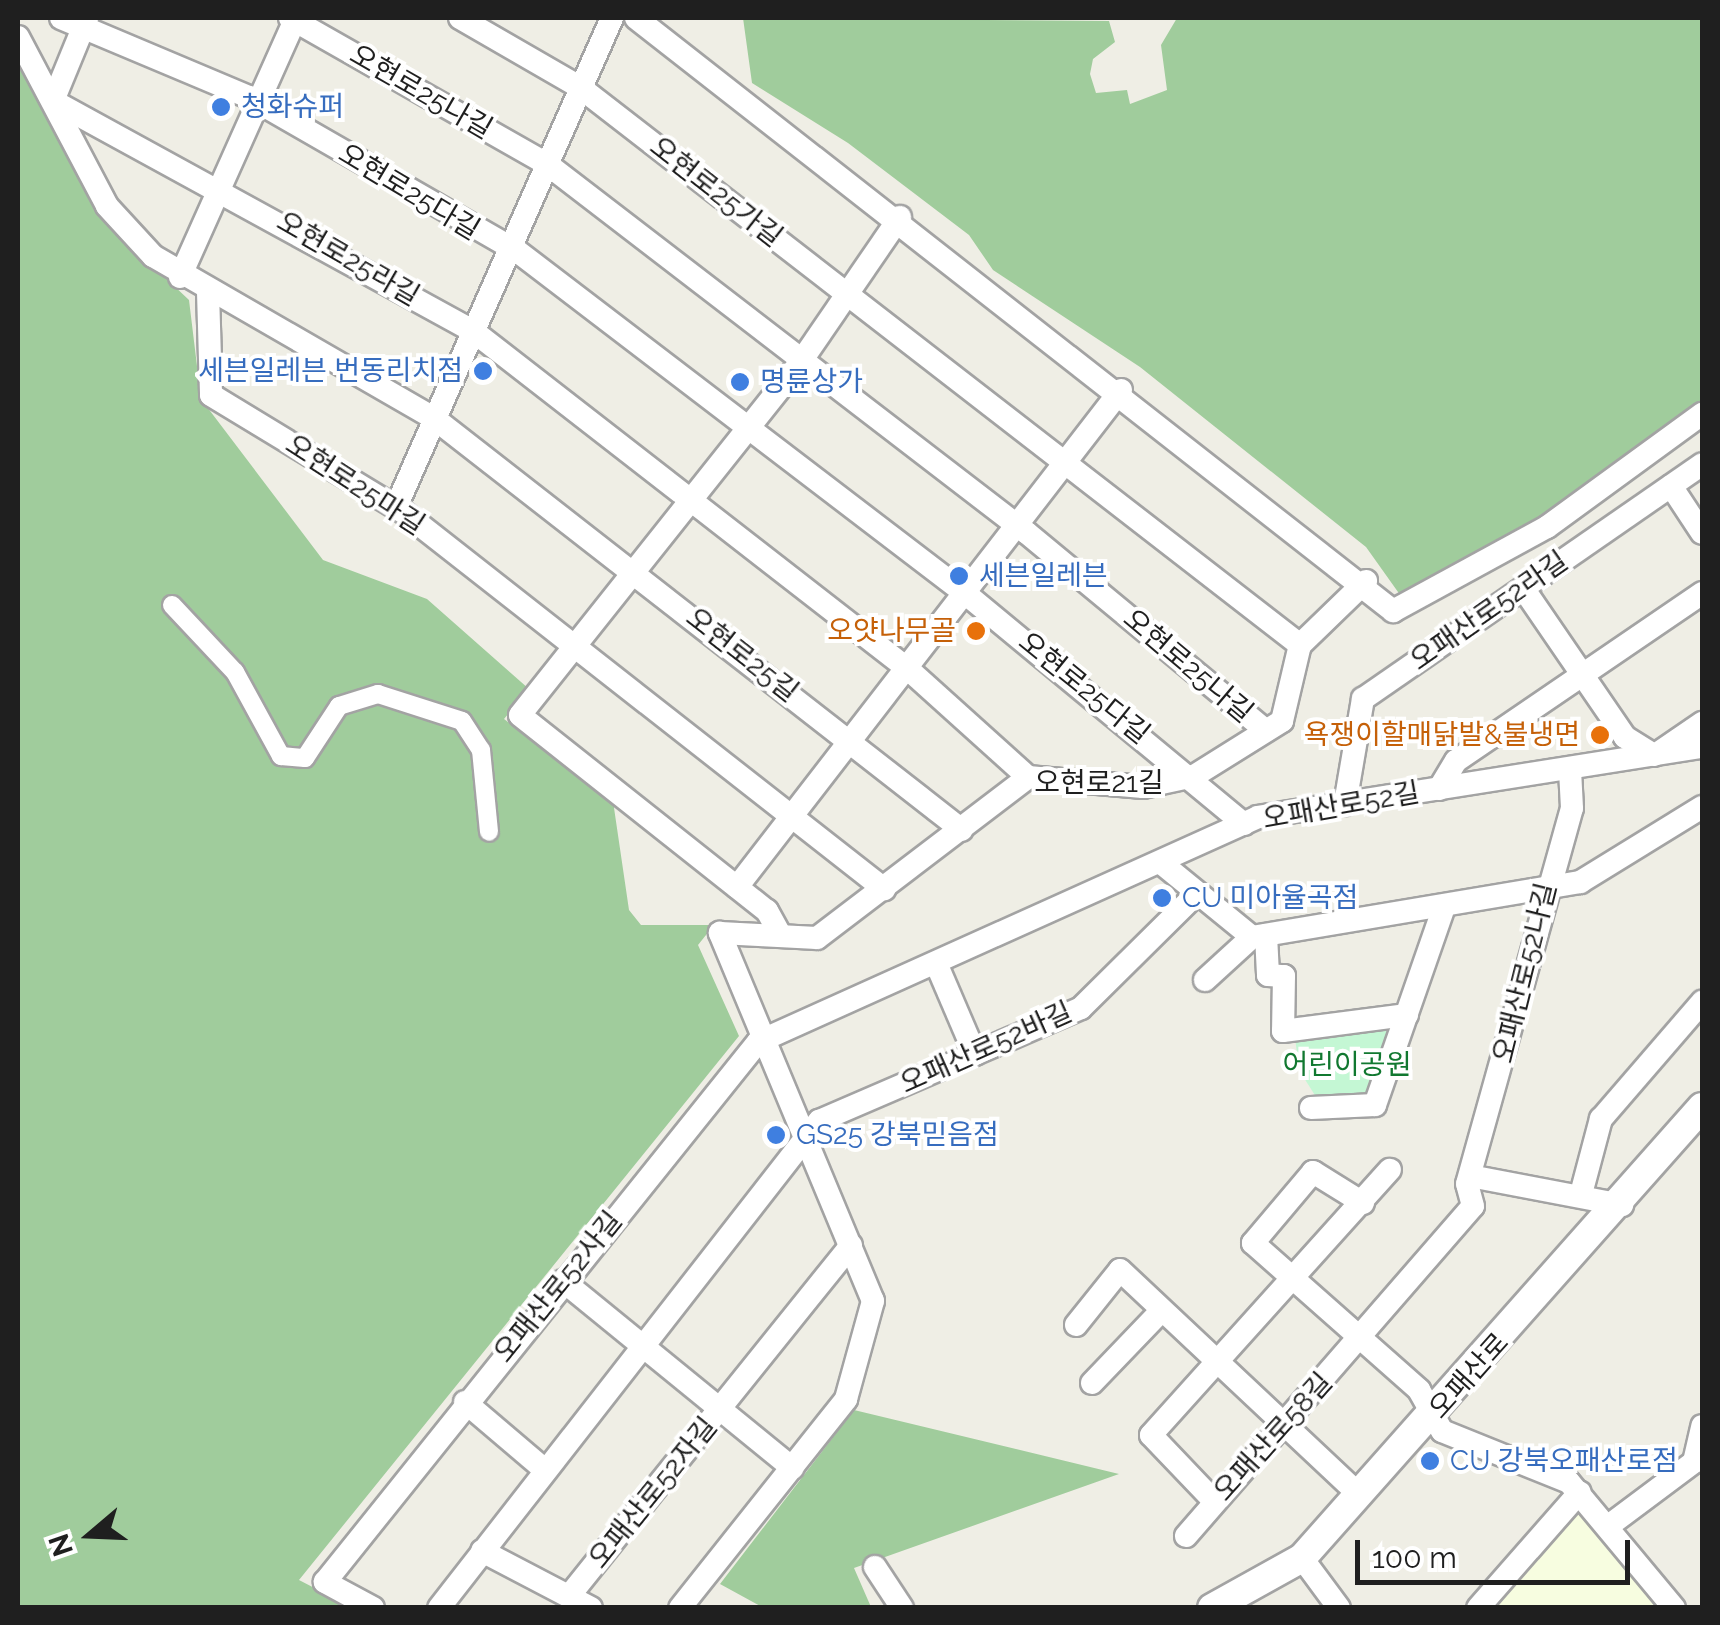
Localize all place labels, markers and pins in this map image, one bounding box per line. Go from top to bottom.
place label: 청화슈퍼 [241,90,344,124]
marker: 청화슈퍼 [210,96,232,118]
place label: 세븐일레븐 번동리치점 [198,354,463,388]
marker: 세븐일레븐 번동리치점 [472,360,494,382]
place label: 명륜상가 [760,365,863,399]
marker: 명륜상가 [729,371,751,393]
place label: 세븐일레븐 [979,559,1108,593]
marker: 세븐일레븐 [948,565,970,587]
place label: 오얏나무골 [827,614,956,648]
marker: 오얏나무골 [965,620,987,642]
place label: 욕쟁이할매닭발&불냉면 [1304,718,1580,752]
marker: 욕쟁이할매닭발&불냉면 [1589,724,1611,746]
place label: CU 미아율곡점 [1182,881,1358,915]
marker: CU 미아율곡점 [1151,887,1173,909]
place label: GS25 강북믿음점 [796,1118,999,1152]
marker: GS25 강북믿음점 [765,1124,787,1146]
place label: CU 강북오패산로점 [1450,1444,1678,1478]
marker: CU 강북오패산로점 [1419,1450,1441,1472]

